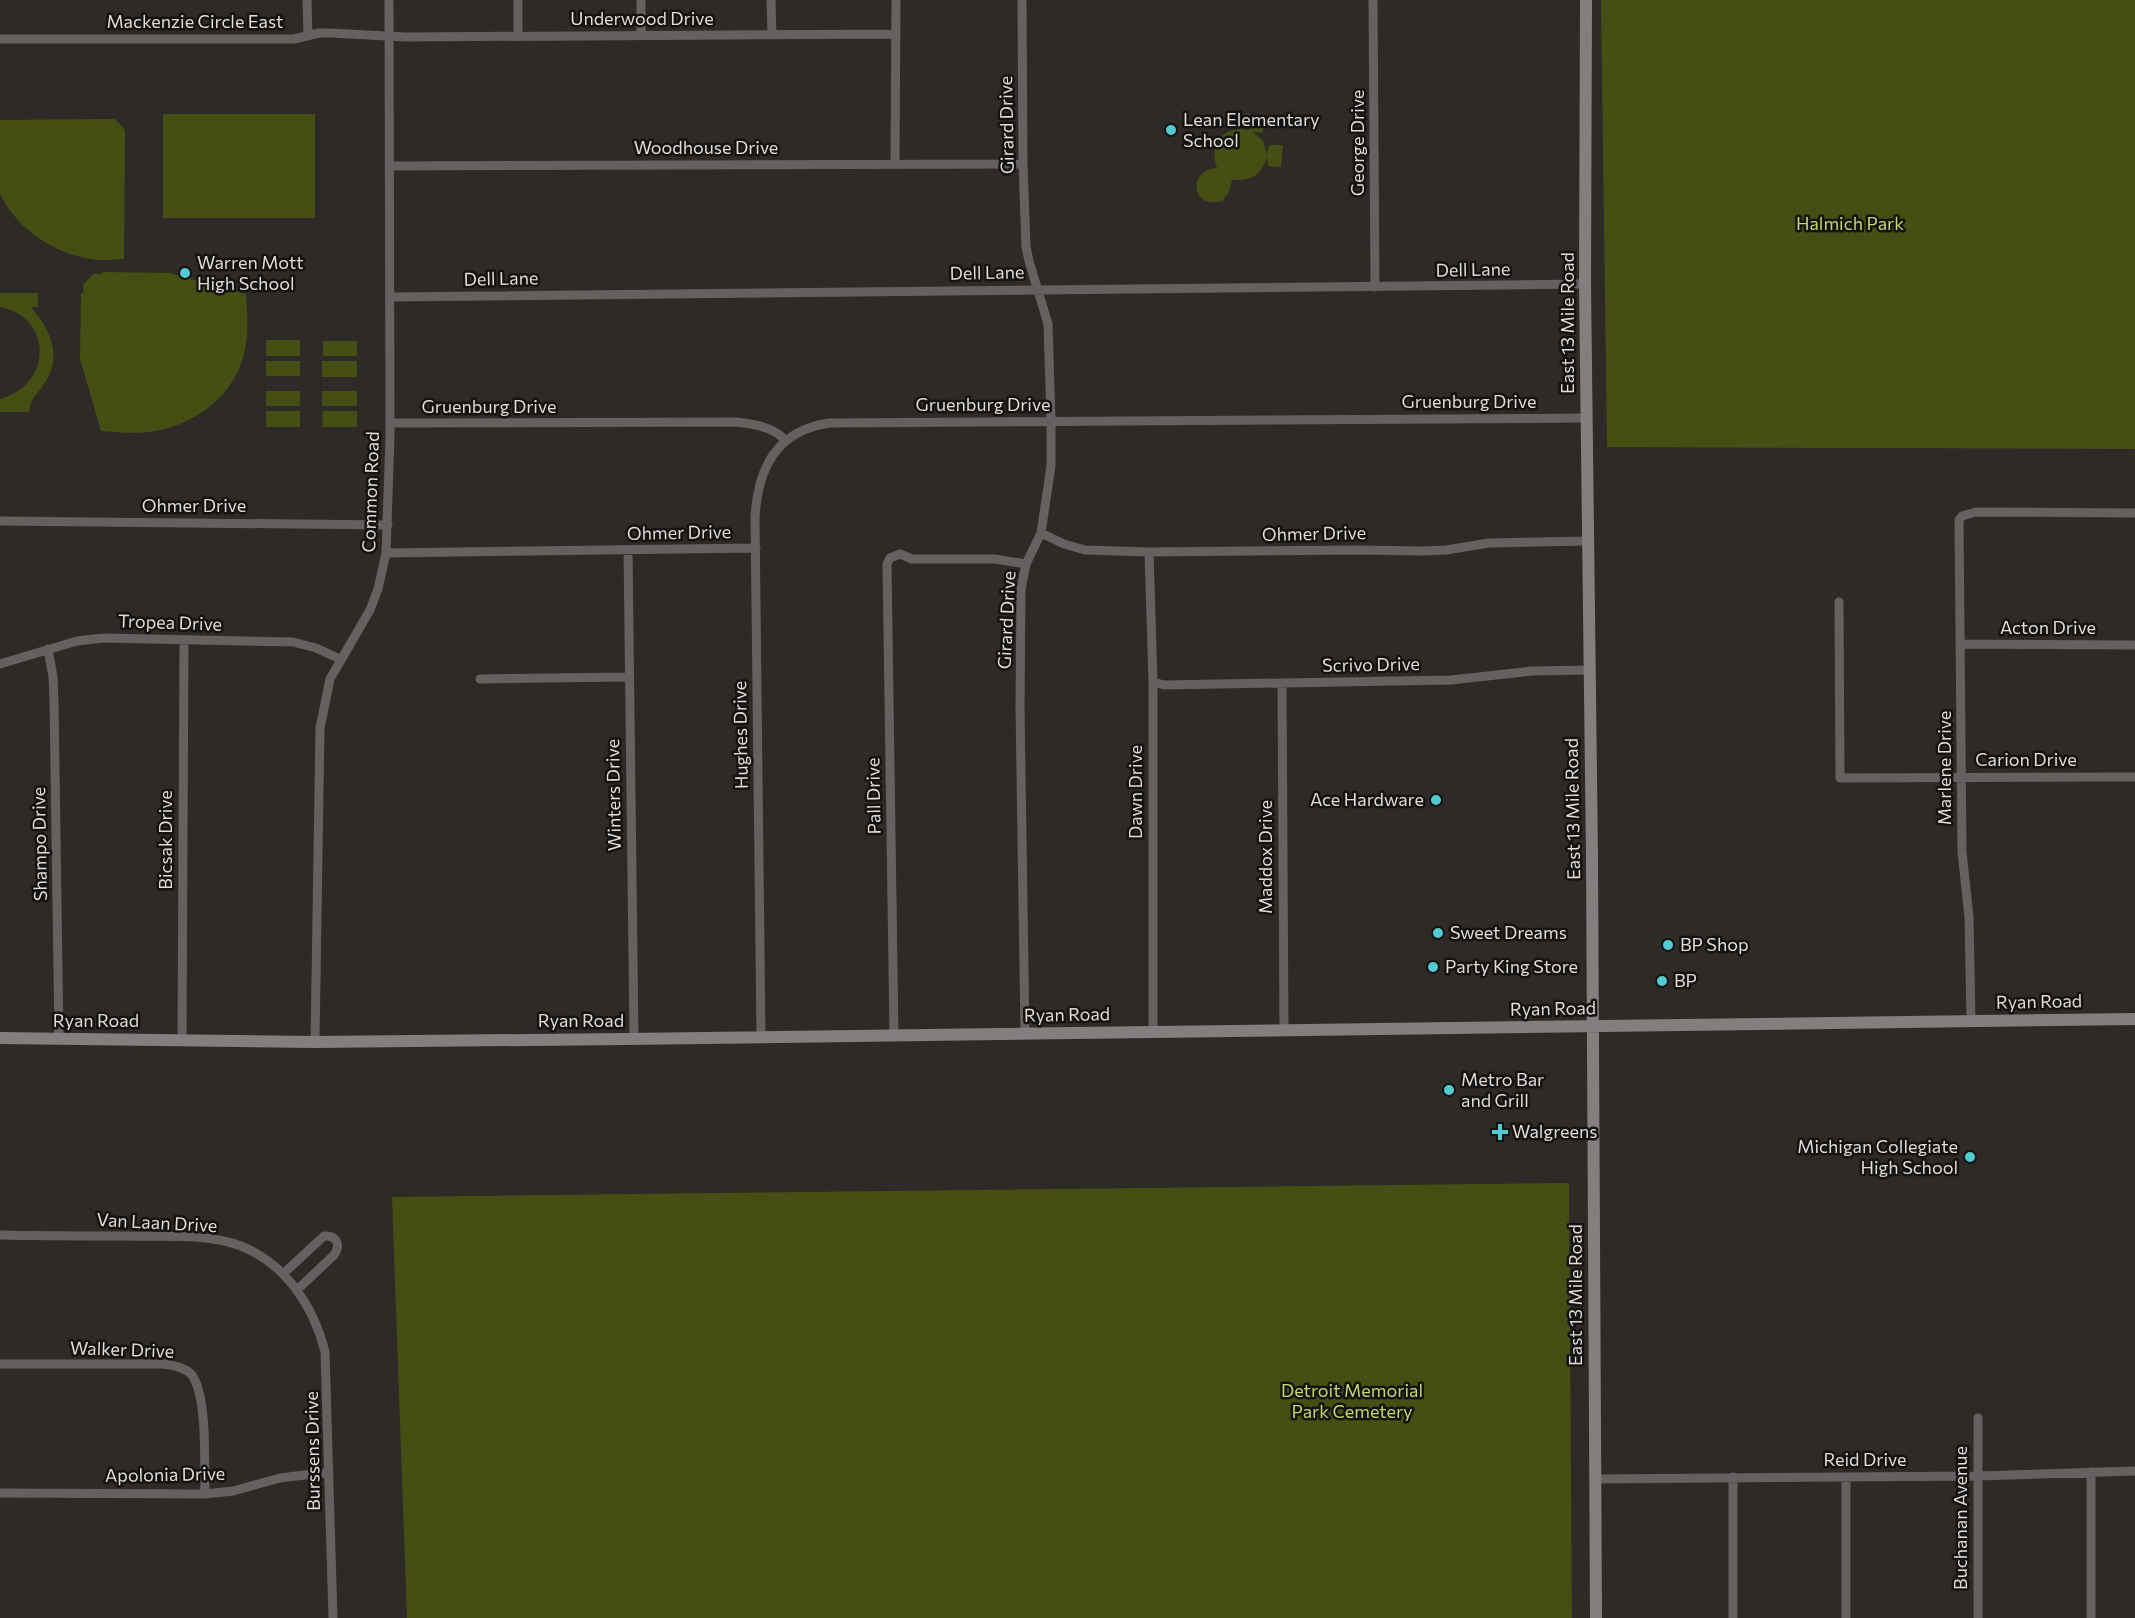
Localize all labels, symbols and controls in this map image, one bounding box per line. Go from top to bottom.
street label: Underwood Drive [570,7,714,29]
street label: Mackenzie Circle East [107,10,283,32]
street label: Girard Drive [994,76,1018,174]
street label: George Drive [1346,90,1368,196]
place label: Lean Elementary School [1183,108,1320,151]
marker: Lean Elementary School [1164,123,1178,137]
street label: Woodhouse Drive [634,136,778,158]
park label: Halmich Park [1796,212,1904,234]
place label: Warren Mott High School [197,251,304,294]
street label: East 13 Mile Road [1556,252,1578,394]
street label: Dell Lane [1435,257,1511,281]
street label: Dell Lane [949,260,1025,284]
marker: Warren Mott High School [178,266,192,280]
street label: Dell Lane [463,266,539,290]
street label: Gruenburg Drive [1402,390,1536,412]
street label: Gruenburg Drive [916,393,1050,415]
street label: Gruenburg Drive [422,395,556,417]
street label: Common Road [357,431,383,553]
street label: Ohmer Drive [142,494,246,516]
street label: Ohmer Drive [627,520,731,544]
street label: Ohmer Drive [1262,521,1366,545]
street label: Girard Drive [992,570,1020,670]
street label: Tropea Drive [118,609,222,635]
street label: Acton Drive [2000,616,2096,638]
street label: Scrivo Drive [1322,652,1420,676]
street label: Hughes Drive [728,681,752,789]
street label: Marlene Drive [1933,711,1955,825]
street label: East 13 Mile Road [1560,738,1584,880]
street label: Winters Drive [601,739,625,851]
street label: Dawn Drive [1124,745,1146,839]
street label: Carion Drive [1975,748,2077,770]
street label: Pall Drive [861,757,885,835]
street label: Shampo Drive [27,787,51,901]
place label: Ace Hardware [1310,788,1424,810]
street label: Bicsak Drive [154,790,176,890]
marker: Ace Hardware [1429,793,1443,807]
street label: Maddox Drive [1254,800,1276,914]
place label: Sweet Dreams [1450,921,1567,943]
marker: Sweet Dreams [1431,926,1445,940]
place label: BP Shop [1680,933,1749,955]
marker: BP Shop [1661,938,1675,952]
place label: Party King Store [1445,955,1578,977]
marker: Party King Store [1426,960,1440,974]
place label: BP [1674,969,1697,991]
marker: BP [1655,974,1669,988]
street label: Ryan Road [1996,989,2082,1013]
street label: Ryan Road [1510,996,1596,1020]
street label: Ryan Road [1024,1002,1110,1026]
street label: Ryan Road [53,1009,139,1031]
street label: Ryan Road [538,1009,624,1031]
place label: Metro Bar and Grill [1461,1068,1544,1111]
marker: Metro Bar and Grill [1442,1083,1456,1097]
place label: Walgreens [1512,1120,1598,1142]
marker: Walgreens [1493,1125,1507,1139]
place label: Michigan Collegiate High School [1797,1135,1958,1178]
marker: Michigan Collegiate High School [1963,1150,1977,1164]
street label: Van Laan Drive [96,1208,218,1236]
street label: East 13 Mile Road [1564,1224,1586,1366]
street label: Walker Drive [69,1336,175,1362]
park label: Detroit Memorial Park Cemetery [1281,1379,1423,1422]
street label: Burssens Drive [300,1391,324,1511]
street label: Buchanan Avenue [1949,1446,1971,1590]
street label: Reid Drive [1824,1448,1906,1470]
street label: Apolonia Drive [105,1462,225,1486]

